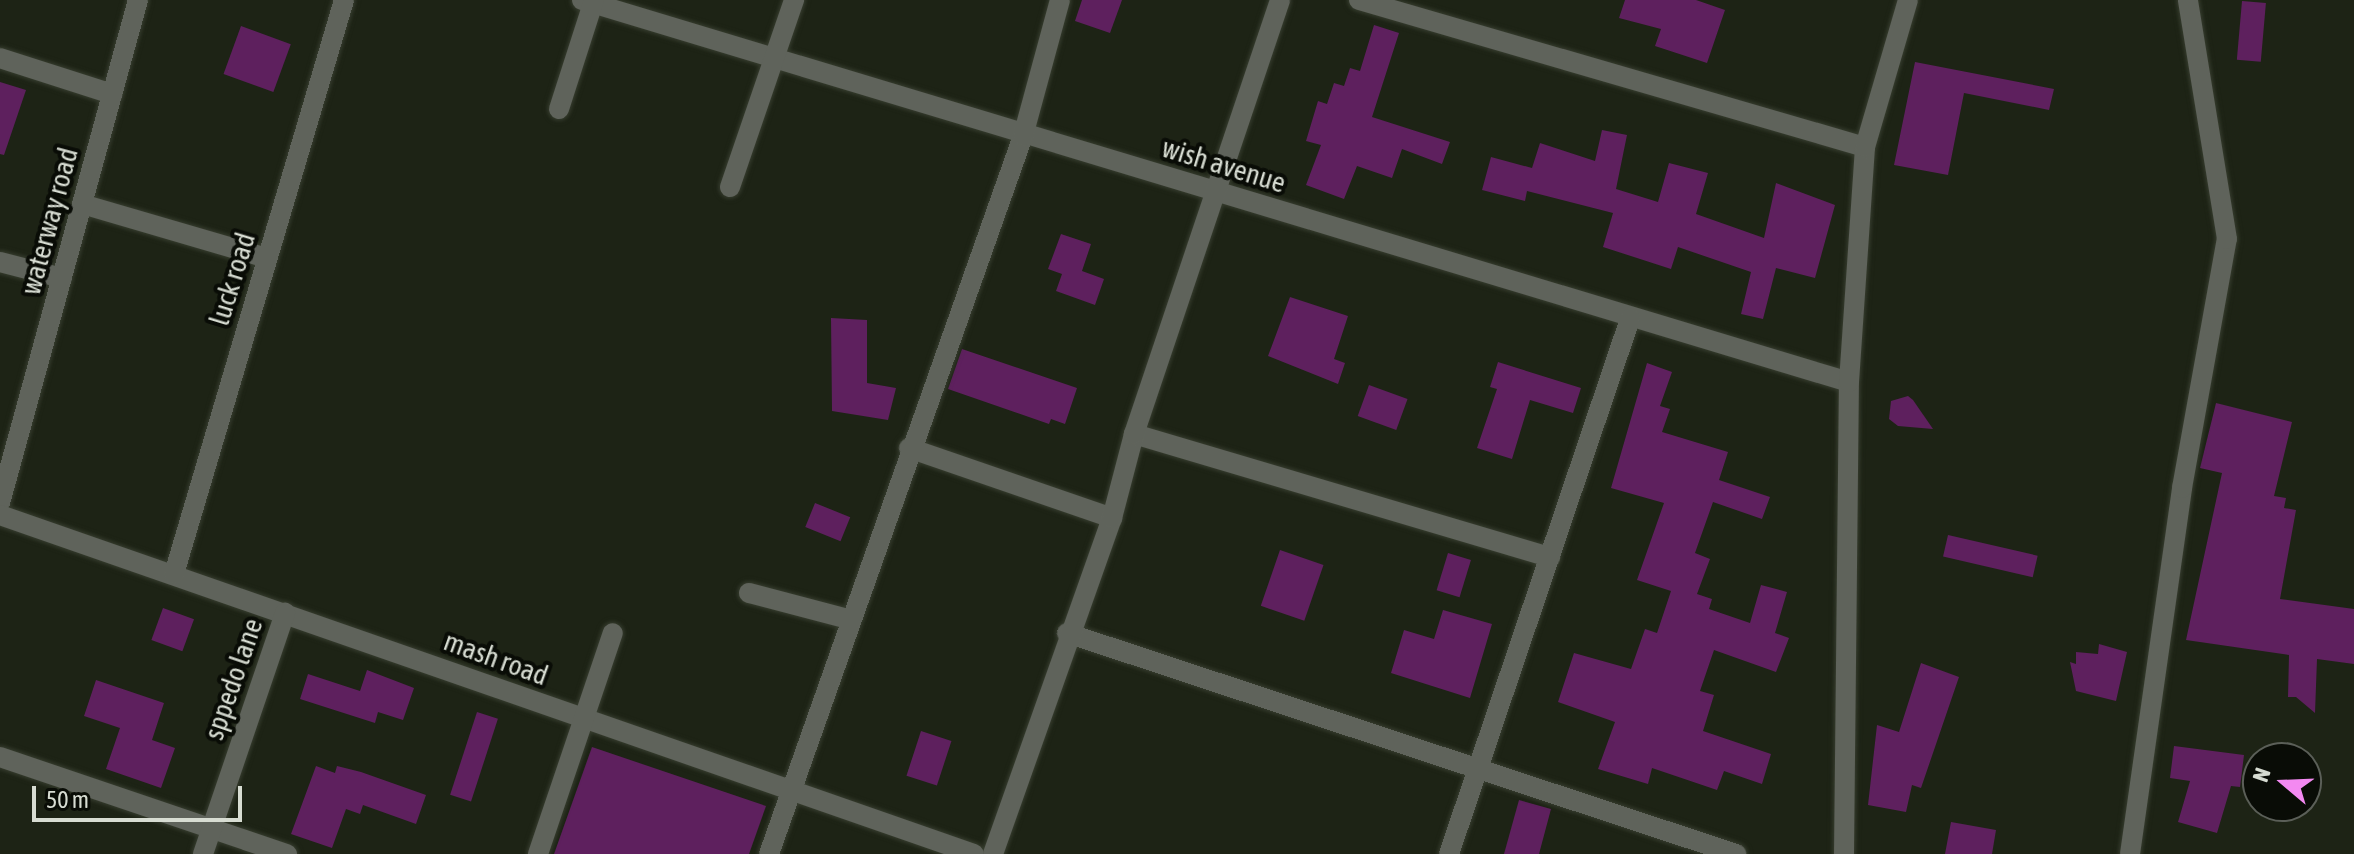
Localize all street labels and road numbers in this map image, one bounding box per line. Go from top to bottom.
street label: wish avenue [1158,130,1290,200]
street label: waterway road [13,144,85,298]
street label: luck road [202,229,262,329]
street label: sppedo lane [197,614,269,744]
street label: mash road [439,624,553,692]

